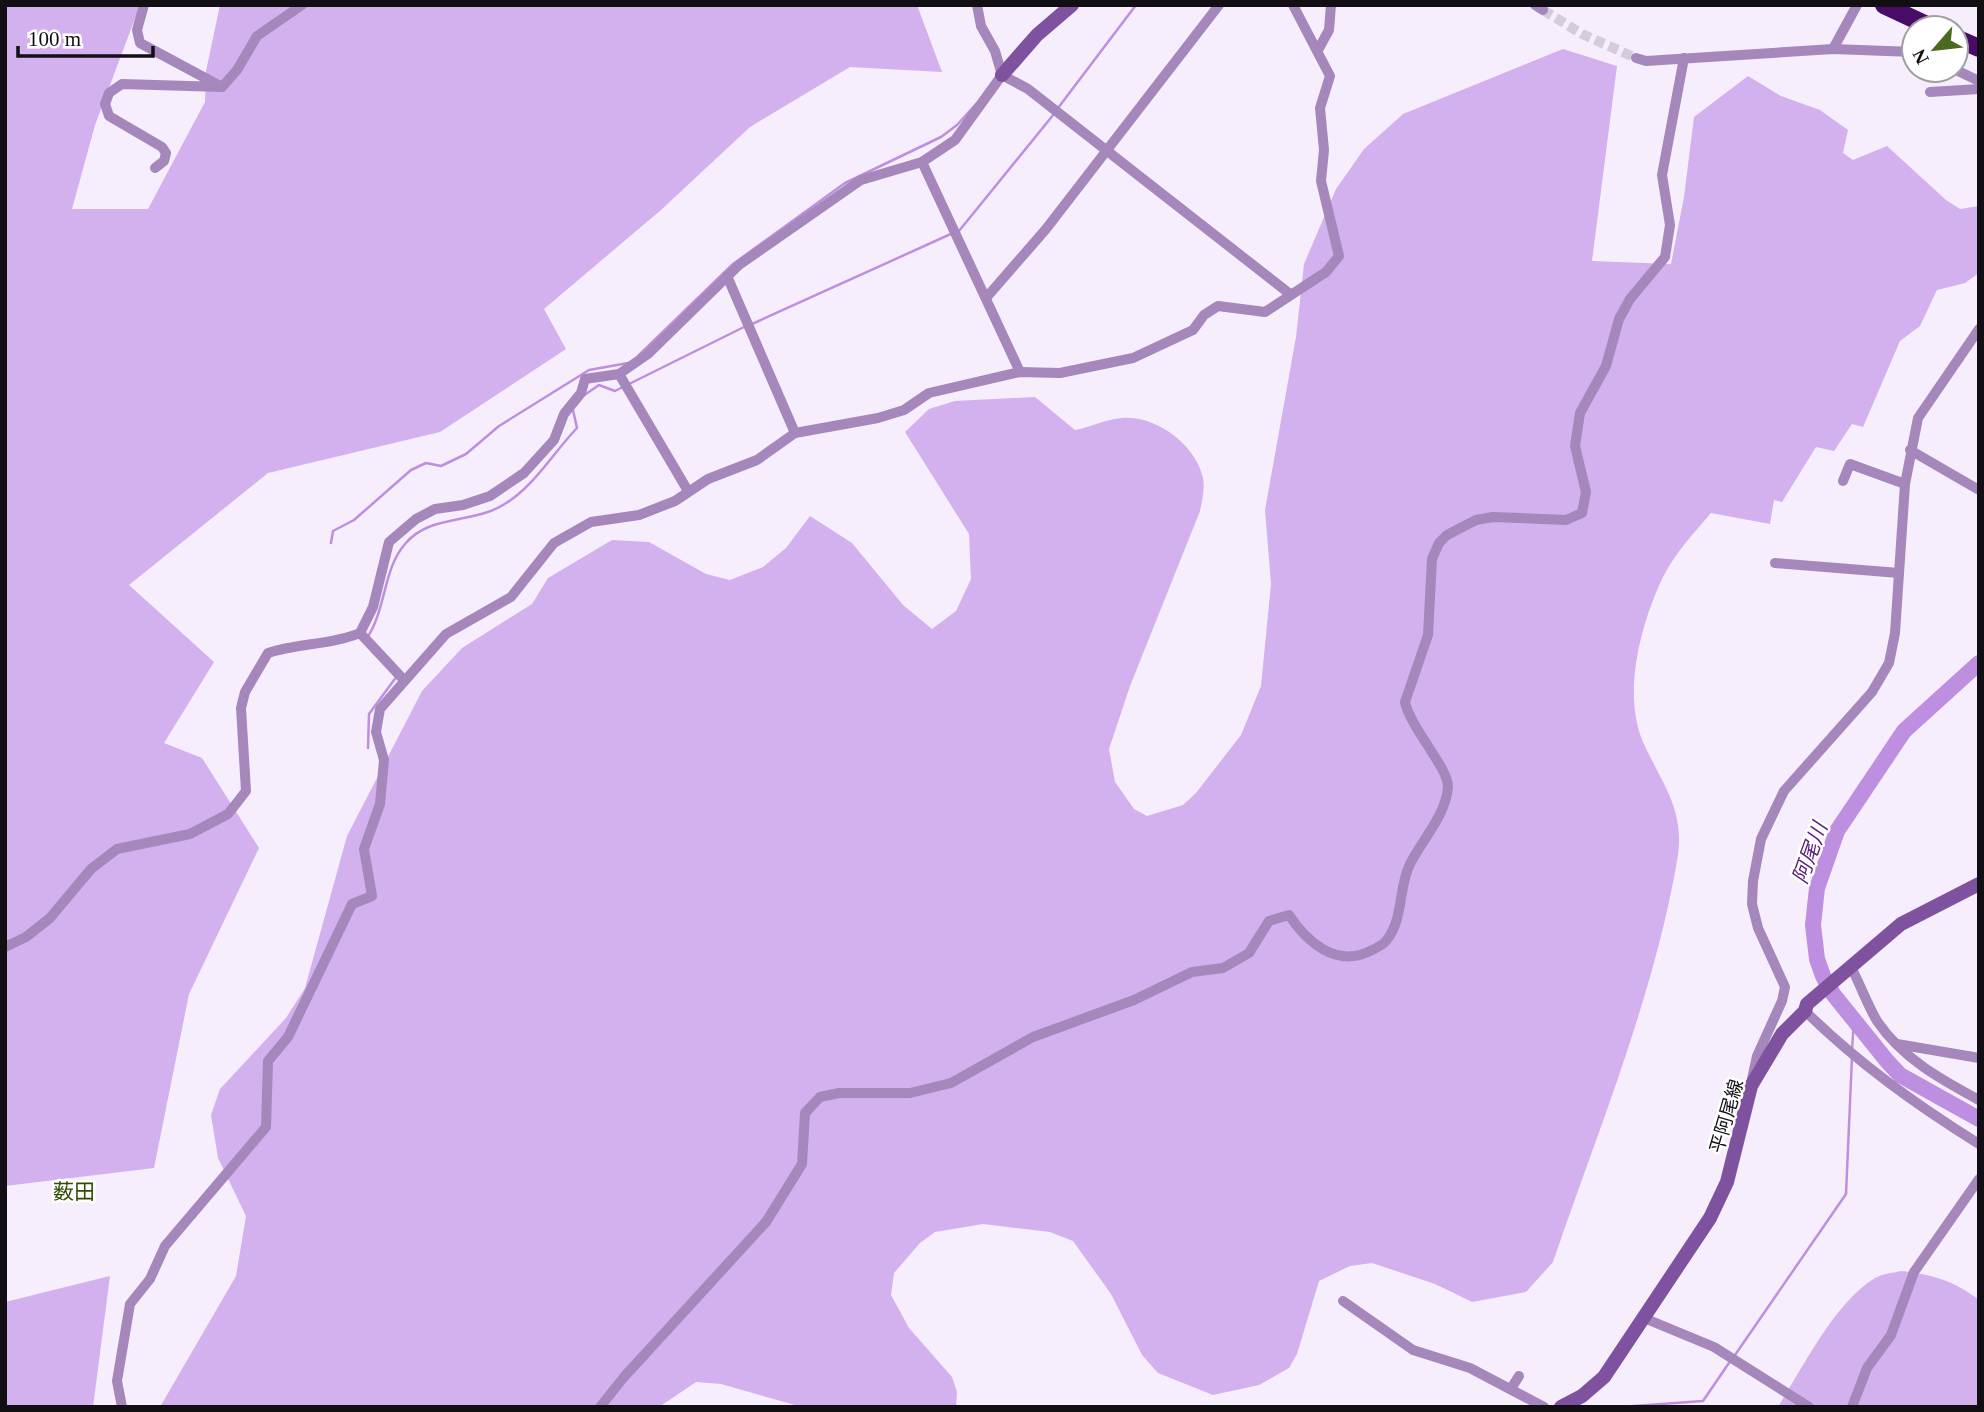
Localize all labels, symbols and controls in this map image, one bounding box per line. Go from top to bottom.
scale bar [18,14,152,58]
north arrow [1900,14,1970,84]
text: 100 m [28,27,81,51]
text: N [1908,46,1933,68]
water label: 阿尾川 [1788,817,1833,887]
street label: 平阿尾線 [1706,1077,1747,1156]
district label: 薮田 [53,1180,95,1204]

